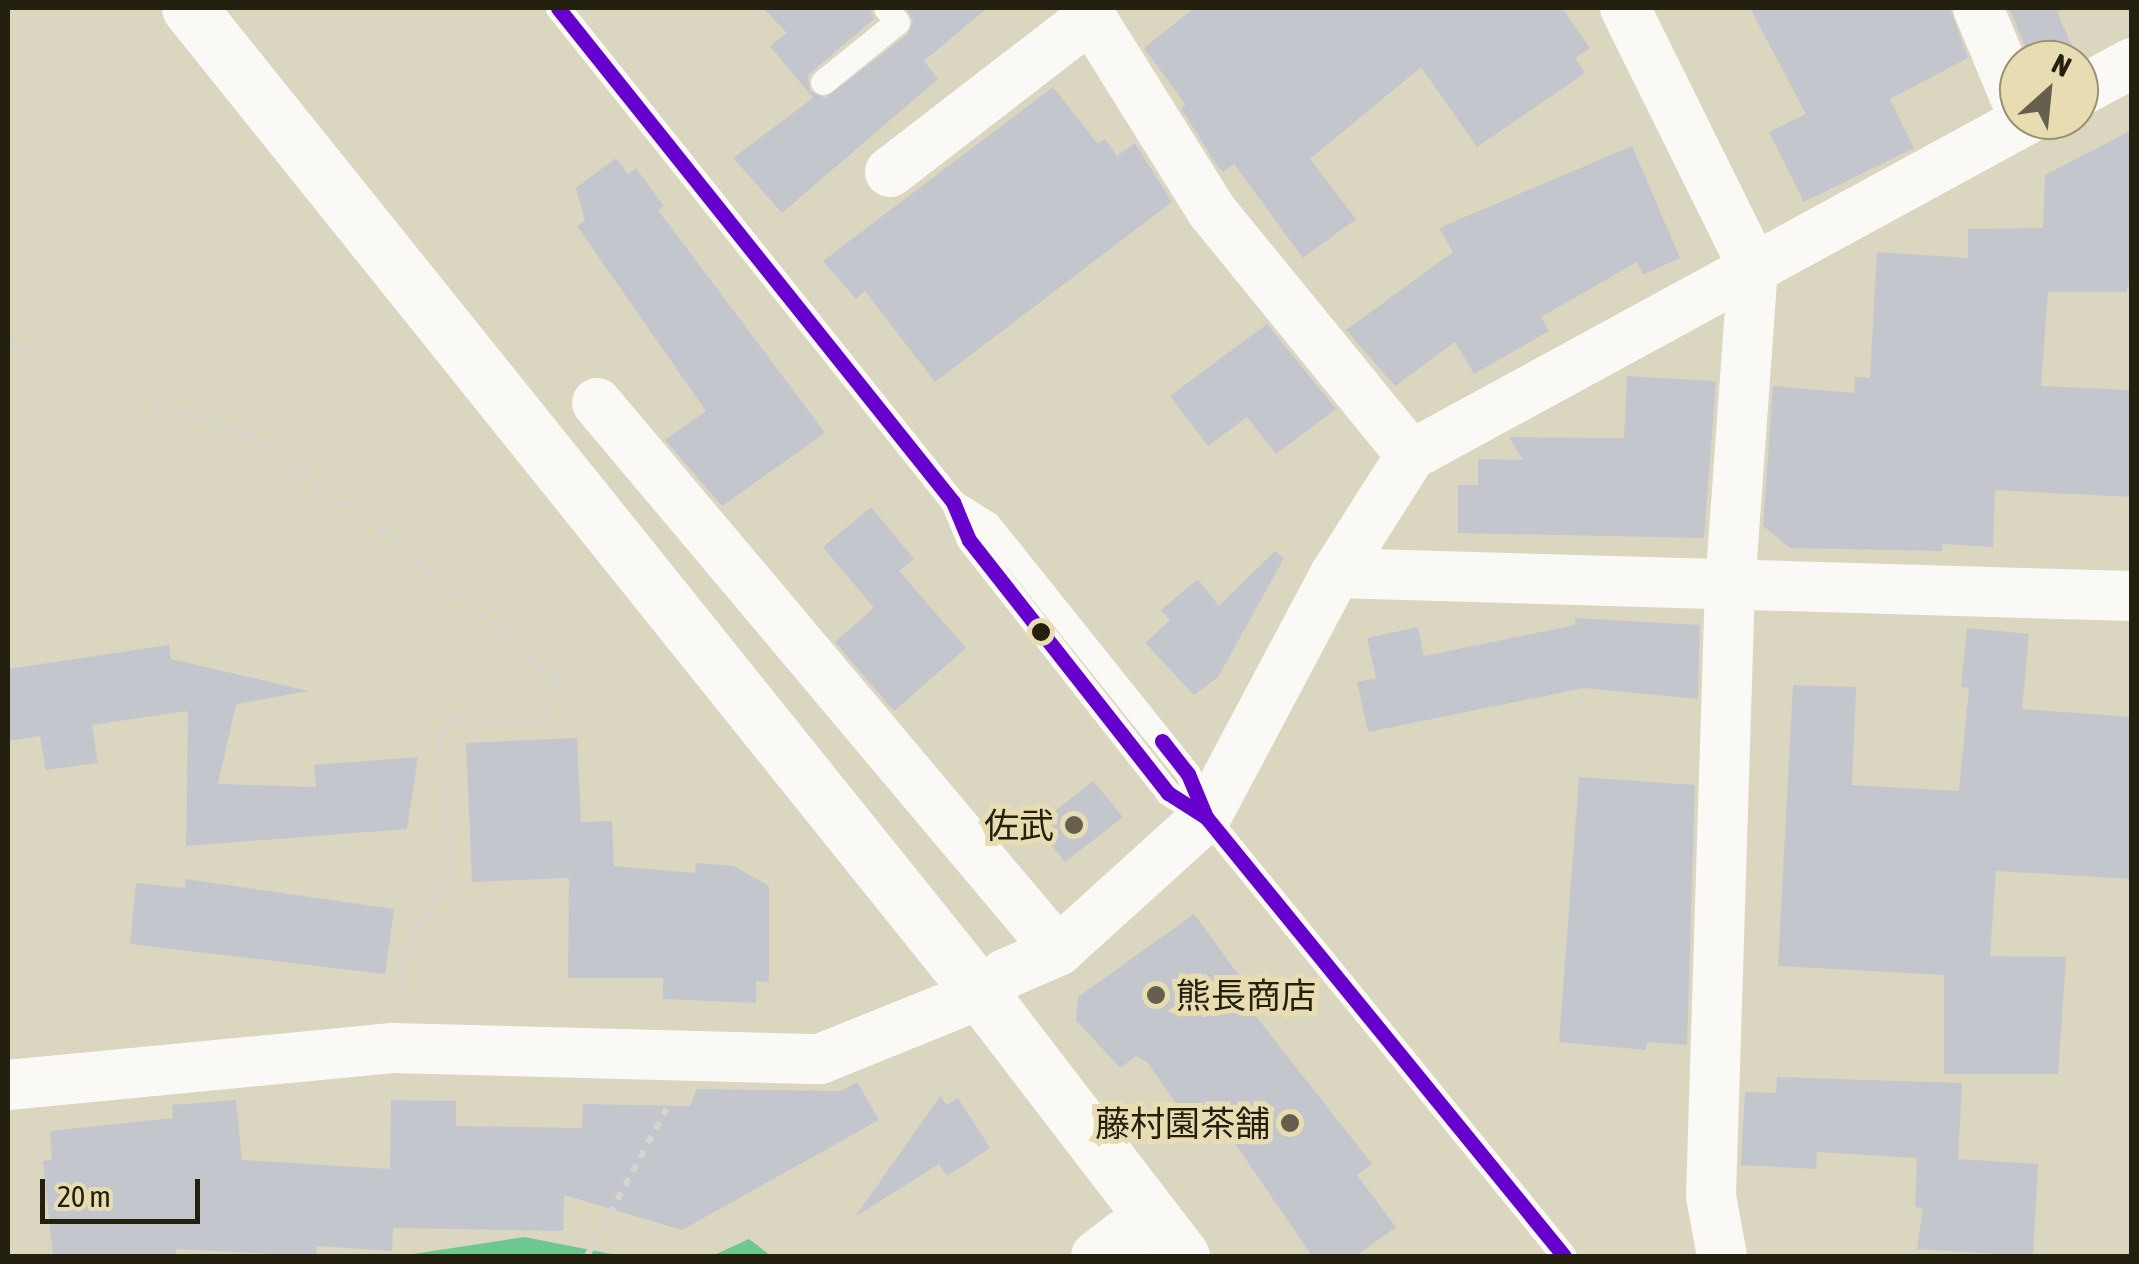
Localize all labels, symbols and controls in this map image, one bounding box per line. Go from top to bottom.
north arrow [1999,40,2099,140]
text: N [2047,47,2076,83]
unlabelled marker [1031,622,1051,642]
place label: 佐武 [984,804,1054,846]
marker: 佐武 [1063,814,1085,836]
place label: 熊長商店 [1176,974,1316,1016]
marker: 熊長商店 [1145,984,1167,1006]
place label: 藤村園茶舗 [1095,1102,1270,1144]
marker: 藤村園茶舗 [1279,1112,1301,1134]
scale bar [45,1159,205,1221]
text: 20 m [57,1179,111,1213]

